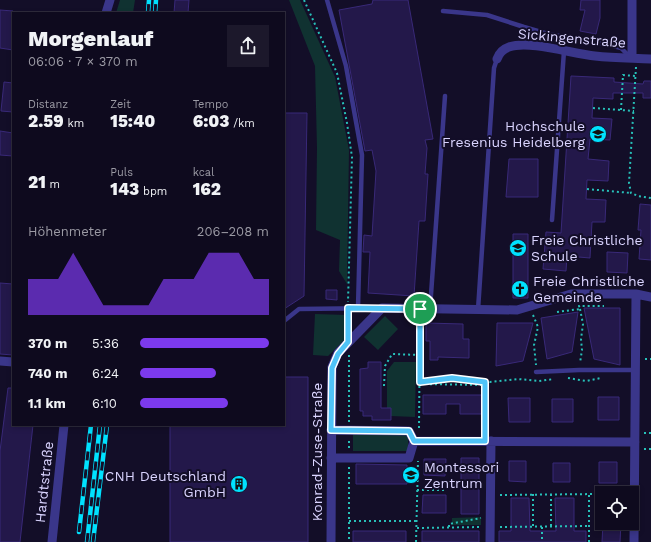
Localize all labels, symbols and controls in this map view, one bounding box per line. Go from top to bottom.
button: share [227,25,269,67]
street label: Sickingenstraße [517,25,627,51]
text: Morgenlauf [28,26,153,51]
text: 06:06 · 7 × 370 m [28,54,138,69]
text: Distanz [28,98,68,111]
text: Zeit [110,98,131,111]
text: Tempo [193,98,228,111]
text: 2.59 [28,111,64,131]
text: 15:40 [110,111,155,131]
text: 6:03 [193,111,230,131]
text: km [64,117,84,130]
text: /km [230,117,255,130]
place label: Hochschule Fresenius Heidelberg [442,118,586,150]
school or university icon: Hochschule Fresenius Heidelberg [588,124,608,144]
text: Puls [110,166,133,179]
text: kcal [193,166,214,179]
text: 21 [28,172,46,192]
text: m [46,178,60,191]
text: 143 [110,179,139,199]
text: 162 [193,179,221,199]
text: bpm [139,185,167,198]
text: Höhenmeter [28,224,107,239]
text: 206–208 m [197,224,269,239]
place label: Freie Christliche Schule [531,232,643,264]
school or university icon: Freie Christliche Schule [508,238,528,258]
place label: Freie Christliche Gemeinde [533,273,645,305]
church icon: Freie Christliche Gemeinde [510,279,530,299]
pin [403,292,437,326]
icon: arrive [409,298,431,320]
text: 370 m [28,336,67,351]
text: 5:36 [92,336,119,351]
text: 740 m [28,366,68,381]
text: 6:24 [92,366,119,381]
street label: Konrad-Zuse-Straße [309,383,325,521]
text: 1.1 km [28,396,66,411]
text: 6:10 [92,396,117,411]
street label: Hardtstraße [32,441,56,523]
place label: Montessori Zentrum [424,459,499,491]
school or university icon: Montessori Zentrum [401,465,421,485]
place label: CNH Deutschland GmbH [105,468,226,500]
building icon: CNH Deutschland GmbH [229,474,249,494]
map controls [595,486,639,530]
button: locate [595,486,639,530]

